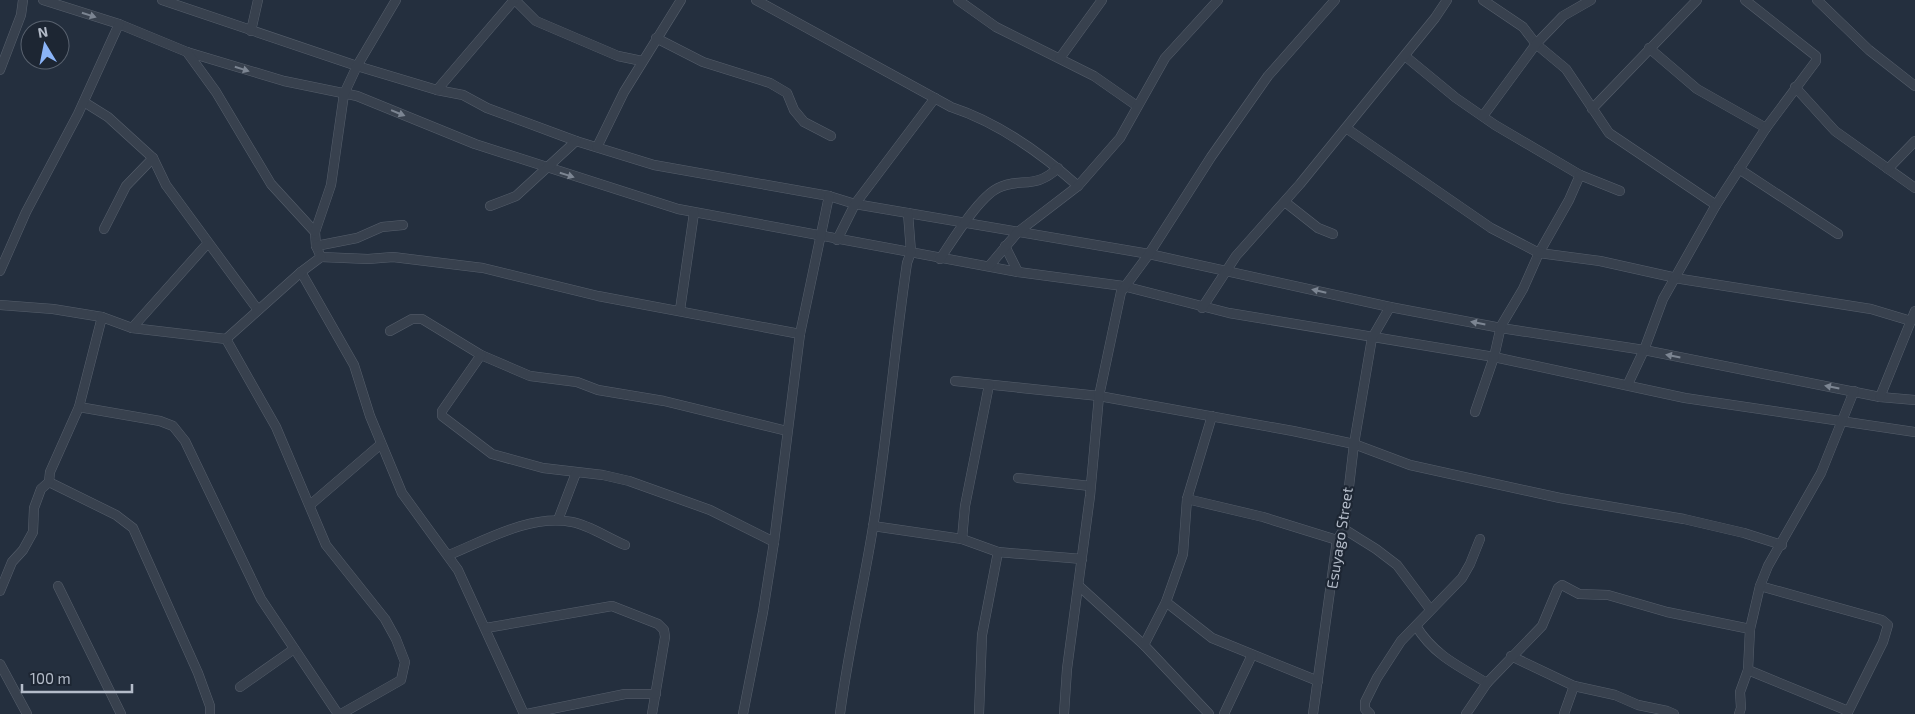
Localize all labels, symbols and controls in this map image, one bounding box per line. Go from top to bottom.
one-way arrow [82,11,97,19]
north arrow [20,20,70,70]
text: N [36,22,49,41]
one-way arrow [235,65,250,73]
one-way arrow [391,109,405,117]
one-way arrow [560,171,575,179]
one-way arrow [1312,287,1327,295]
one-way arrow [1470,319,1486,327]
one-way arrow [1665,351,1681,359]
one-way arrow [1825,383,1840,391]
street label: Esuyago Street [1322,486,1356,590]
scale bar [22,662,132,694]
text: 100 m [30,669,71,687]

